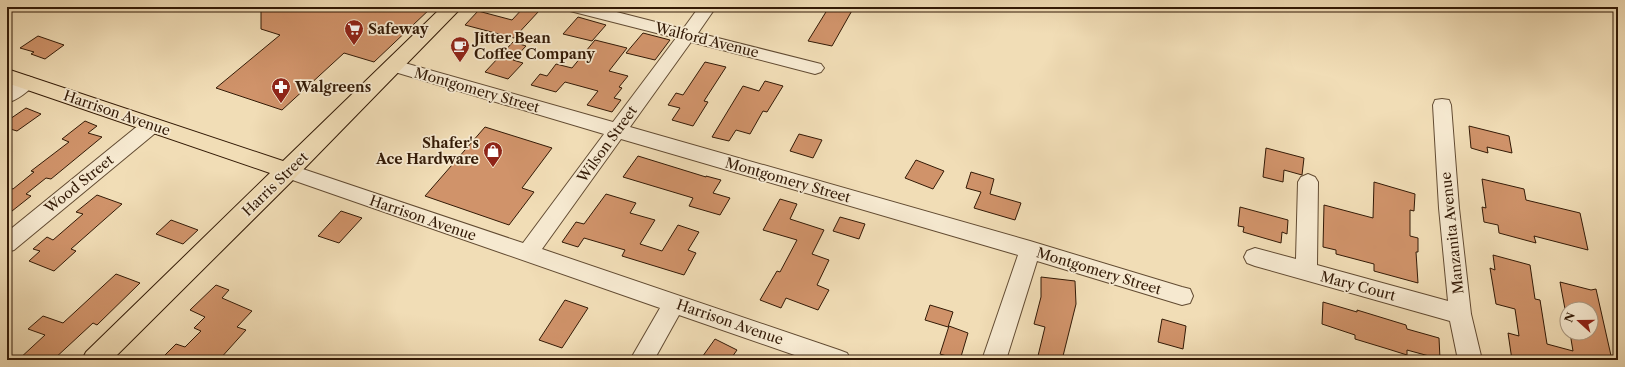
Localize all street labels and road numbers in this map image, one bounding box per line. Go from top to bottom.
street label: Walford Avenue [652,18,761,62]
street label: Montgomery Street [412,63,542,117]
street label: Harrison Avenue [61,86,173,140]
street label: Wilson Street [573,102,641,187]
street label: Harris Street [238,148,312,220]
street label: Wood Street [40,151,117,218]
street label: Montgomery Street [723,153,853,207]
street label: Manzanita Avenue [1437,171,1467,295]
street label: Harrison Avenue [367,191,479,245]
street label: Montgomery Street [1034,243,1164,299]
street label: Mary Court [1318,267,1398,305]
street label: Harrison Avenue [674,295,786,349]

